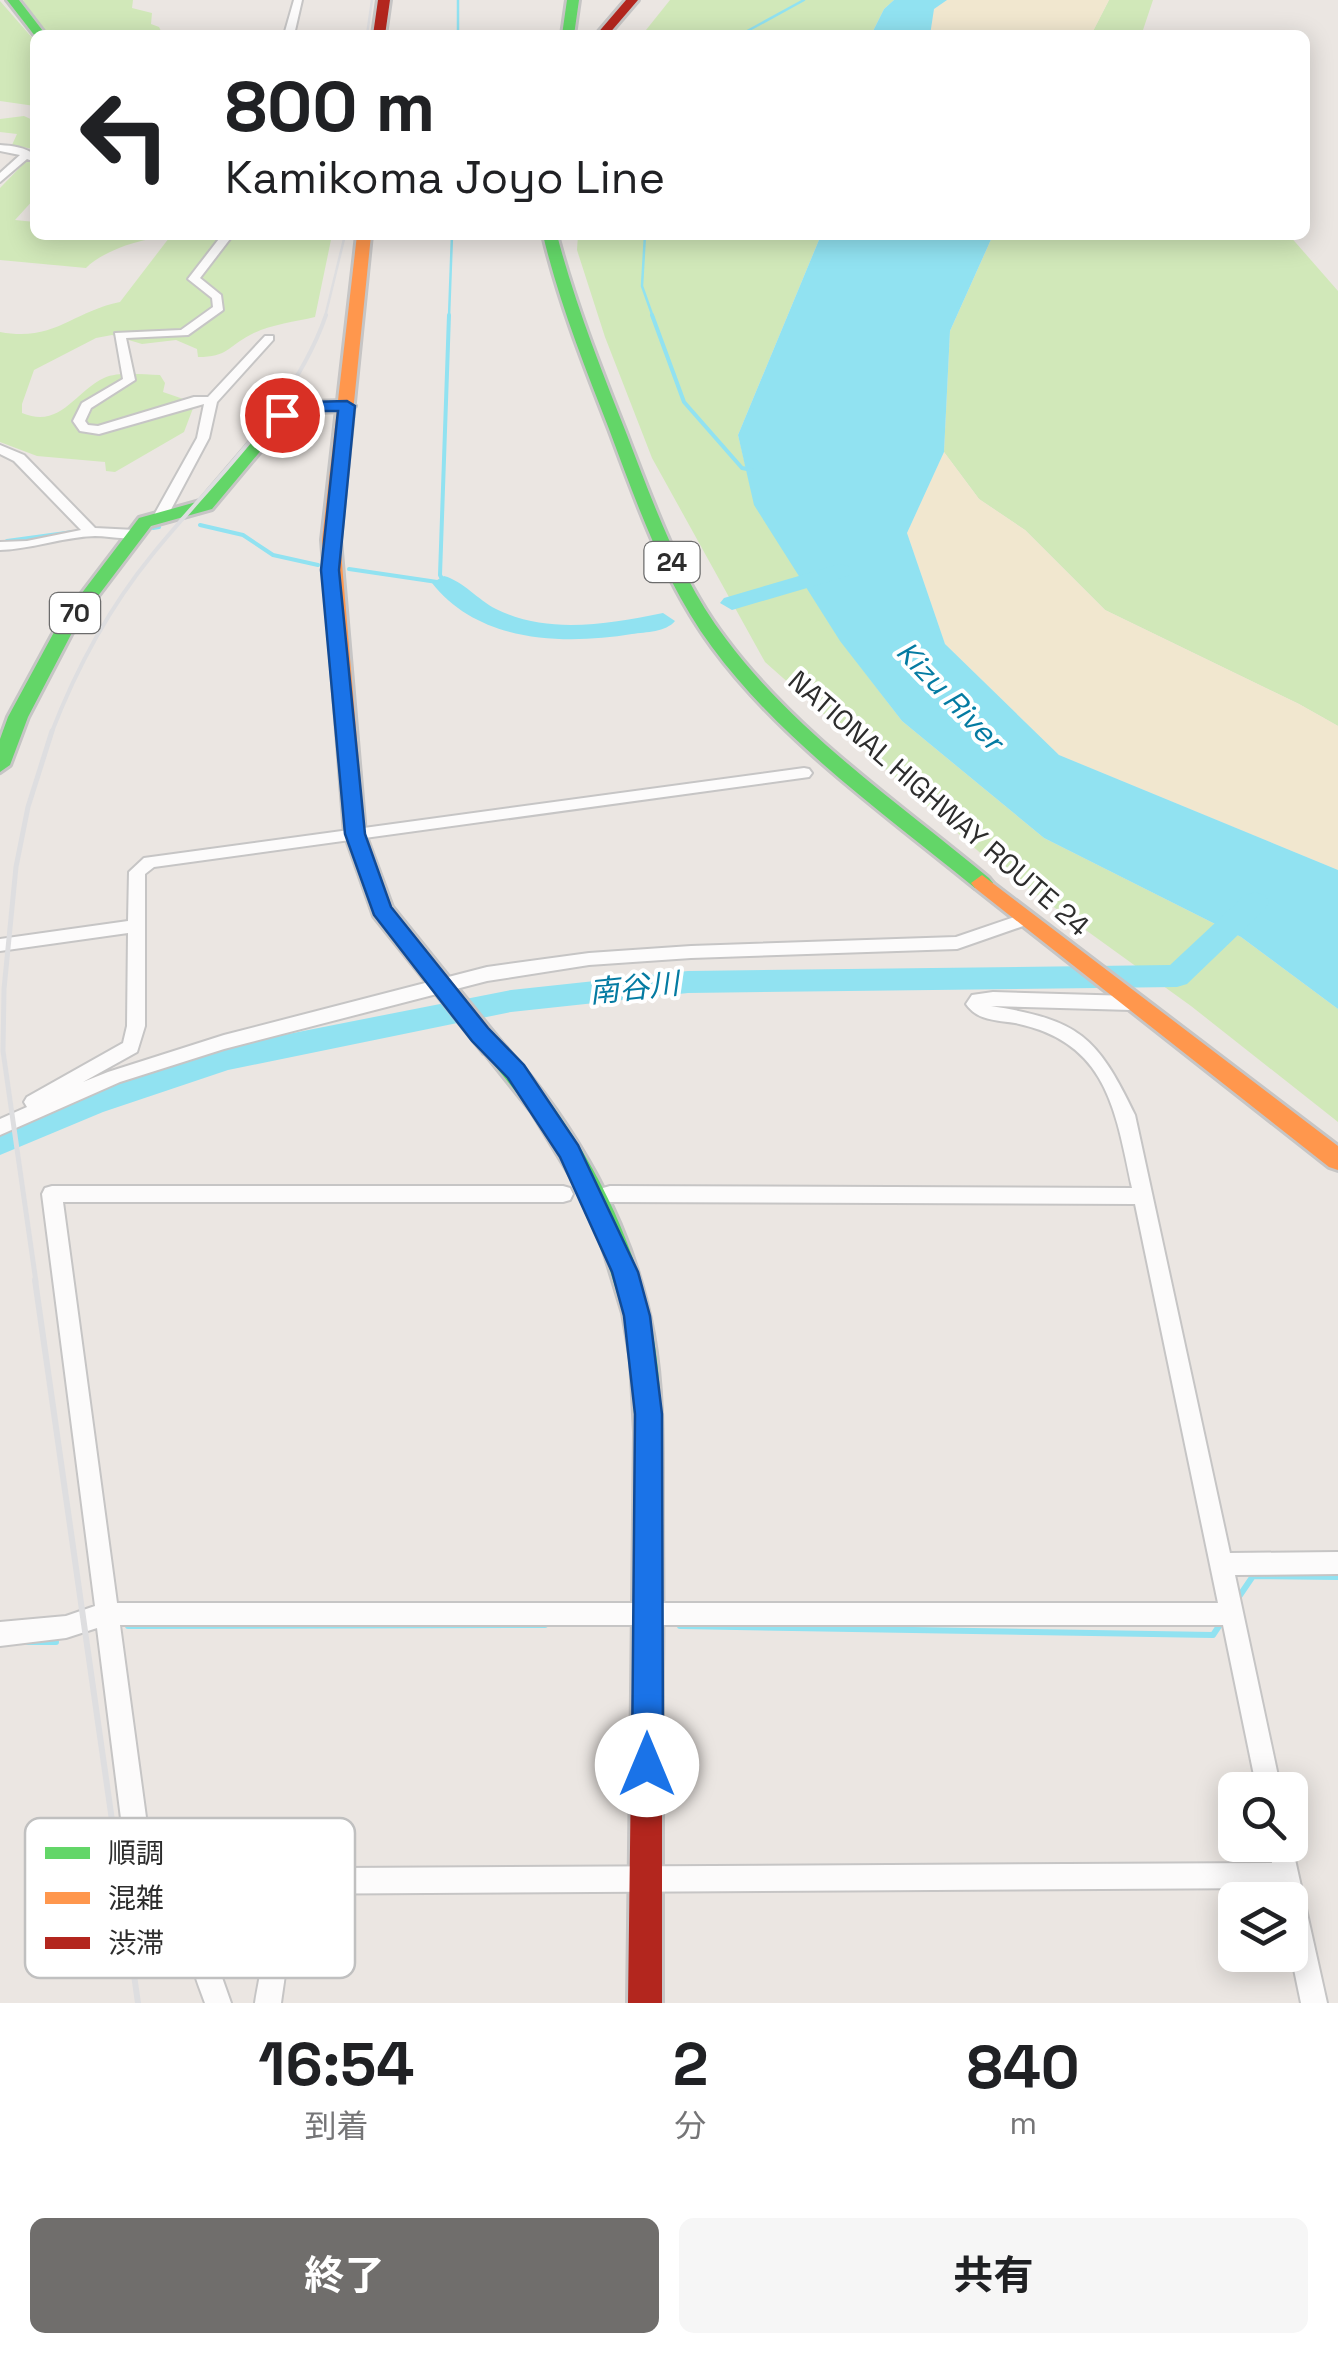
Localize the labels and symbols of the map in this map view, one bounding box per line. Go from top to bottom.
pin [240,373,325,458]
road number: 24 [644,542,700,582]
road number: 70 [50,593,100,633]
water label: Kizu River [888,632,1014,761]
street label: NATIONAL HIGHWAY ROUTE 24 [781,662,1097,944]
water label: 南谷川 [587,963,684,1012]
position arrow [595,1713,699,1817]
legend [25,1818,355,1978]
text: 順調 [108,1835,164,1871]
text: 混雑 [108,1880,164,1916]
text: 渋滞 [108,1925,164,1961]

